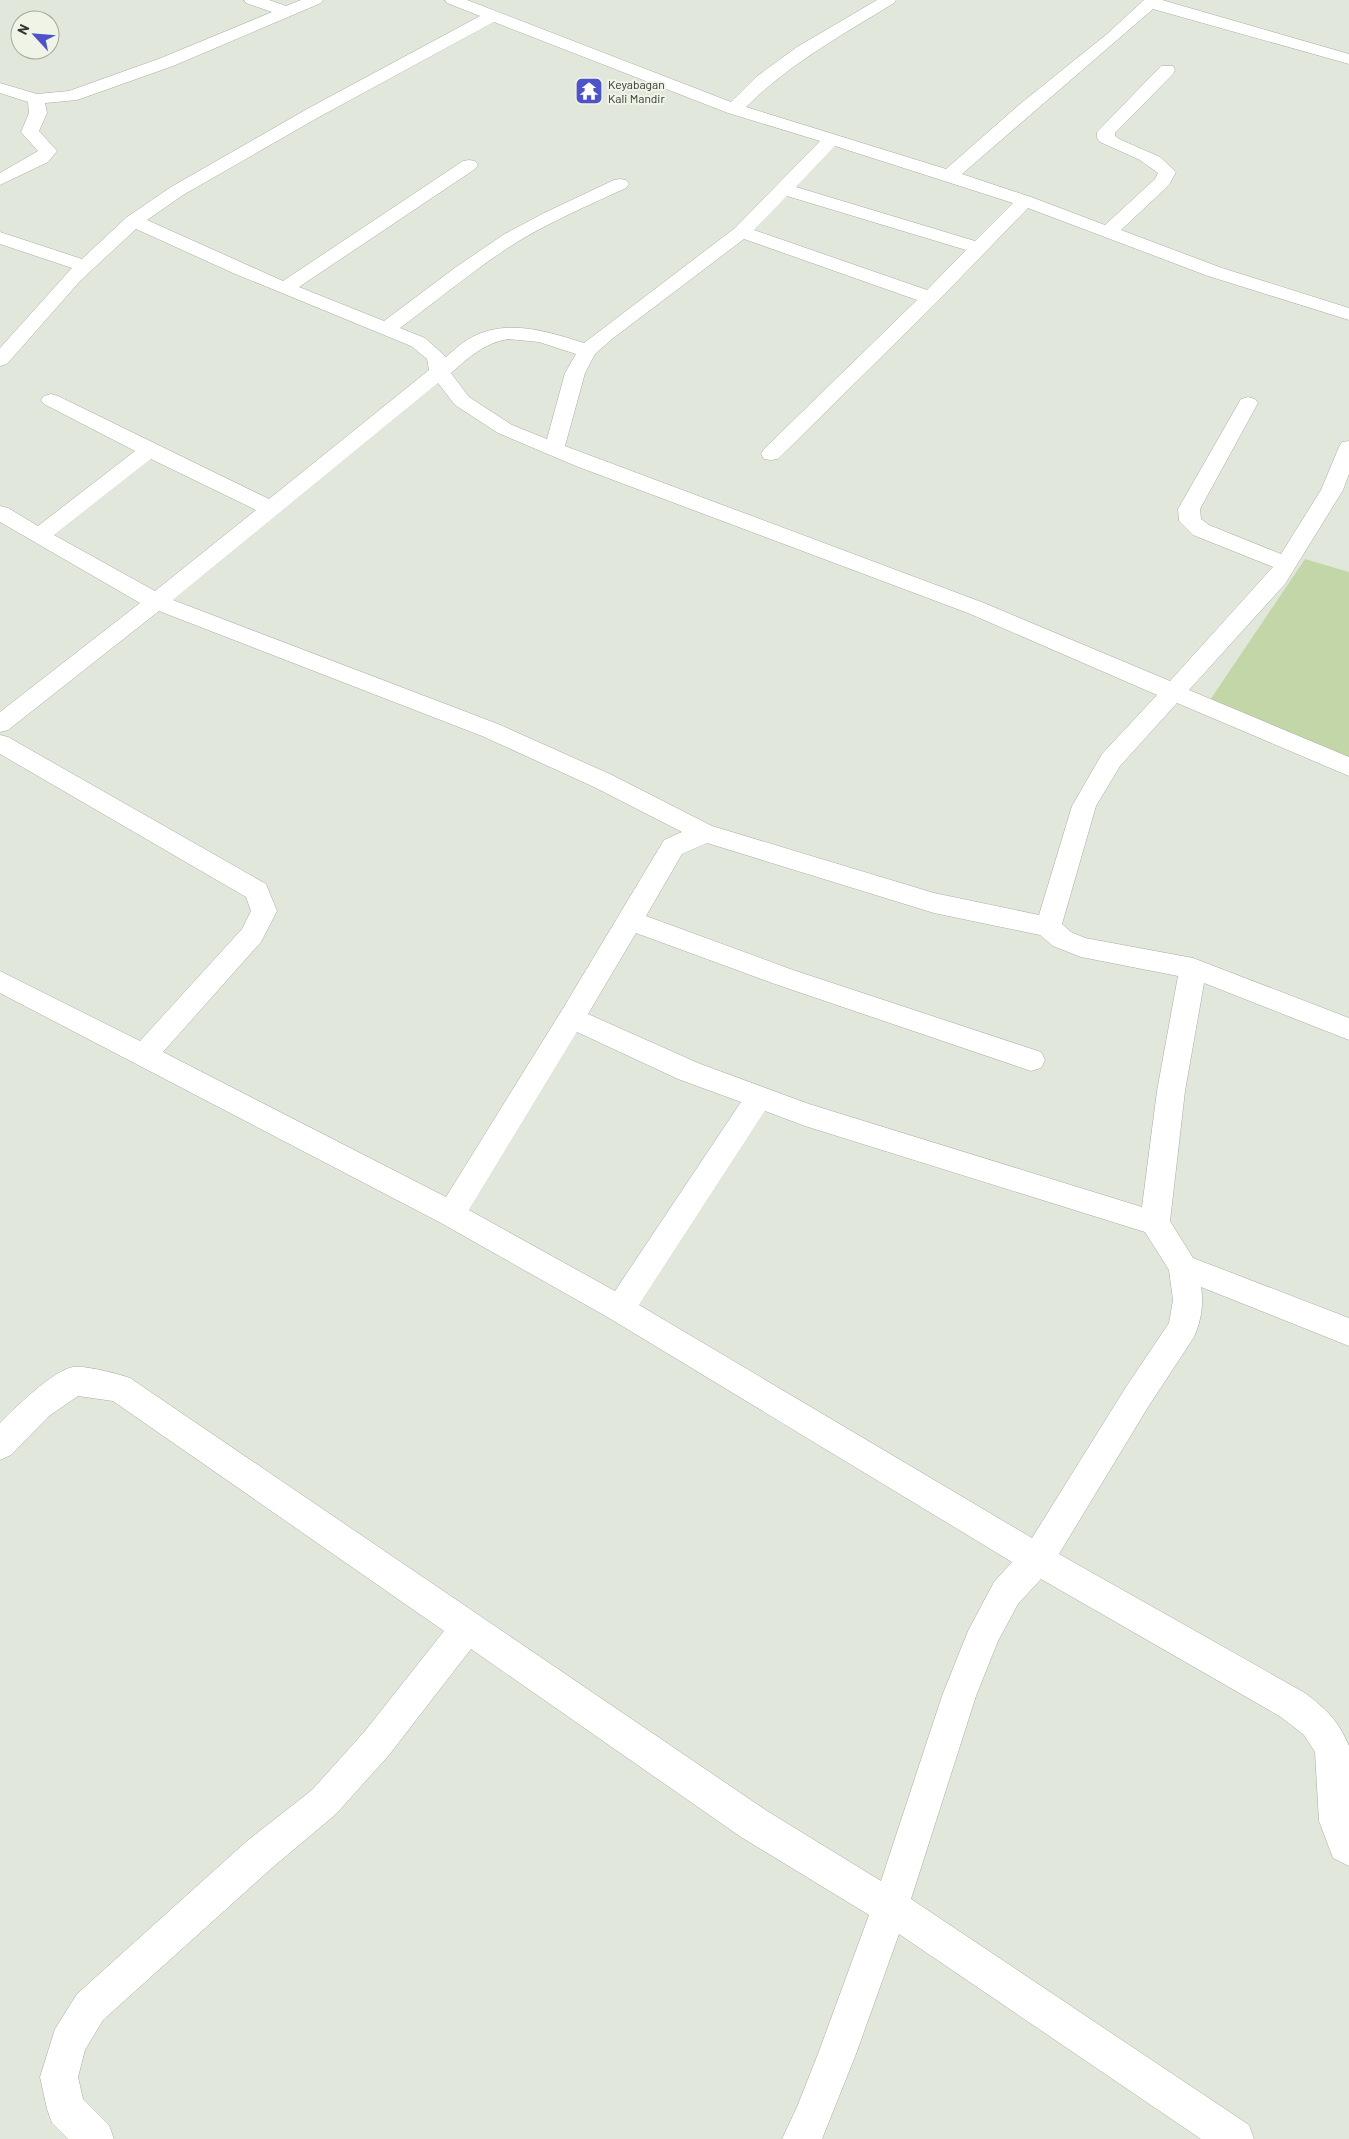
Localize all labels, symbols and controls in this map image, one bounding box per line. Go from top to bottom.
north arrow [10,10,60,60]
text: N [13,21,33,37]
temple icon: Keyabagan Kali Mandir [574,76,604,106]
place label: Keyabagan Kali Mandir [608,77,665,105]

